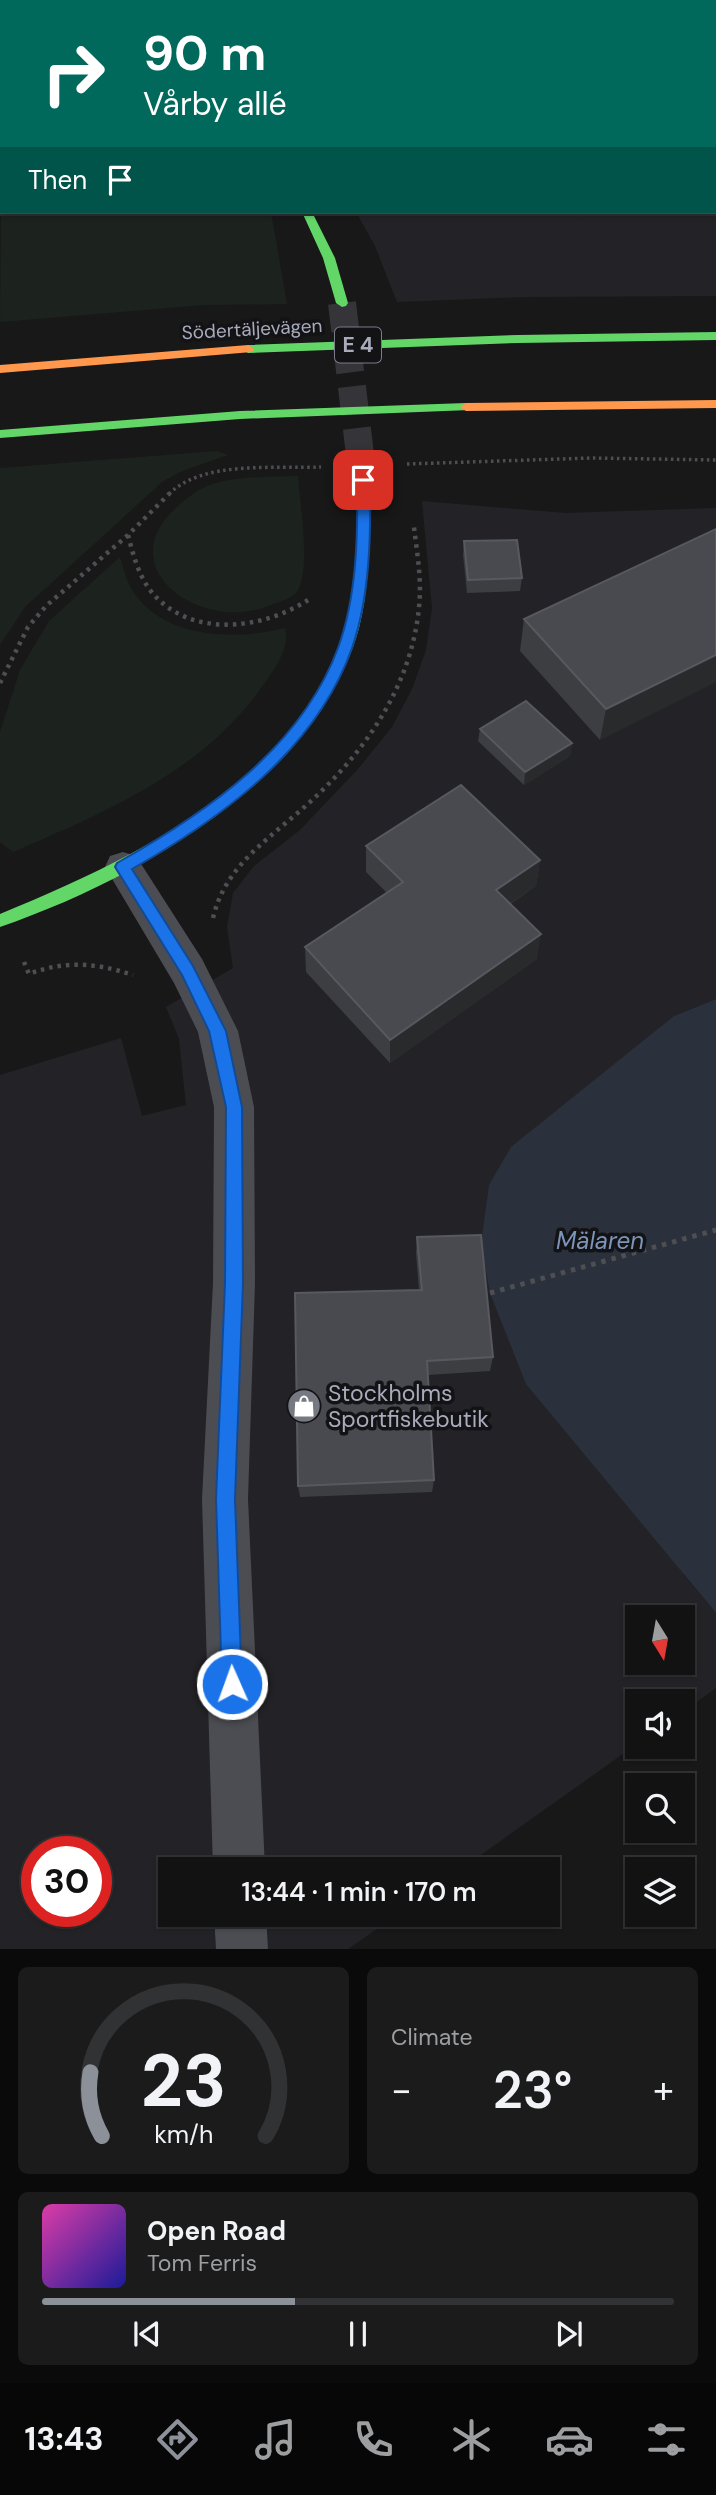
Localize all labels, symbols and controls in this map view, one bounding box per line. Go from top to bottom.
text: 90 m [143,21,266,85]
icon: right [28,28,119,119]
text: Vårby allé [143,83,287,125]
icon: arrive [101,161,139,199]
text: Then [28,163,87,197]
street label: Södertäljevägen [181,313,323,345]
road number: E 4 [335,328,381,362]
pin [333,450,393,510]
icon: arrive [344,461,382,499]
water label: Mälaren [556,1225,644,1256]
place label: Stockholms Sportfiskebutik [328,1378,489,1434]
shop icon: Stockholms Sportfiskebutik [285,1387,323,1425]
north arrow [625,1605,695,1675]
map controls [625,1605,695,1927]
position arrow [195,1647,269,1721]
button: sound [625,1689,695,1759]
button: search [625,1773,695,1843]
speed limit sign: 30 [21,1836,112,1927]
button: layers [625,1857,695,1927]
text: 13:44 · 1 min · 170 m [241,1875,477,1909]
text: Climate [391,2022,473,2052]
text: 23 [141,2035,226,2130]
text: 23° [493,2056,572,2124]
text: − [391,2065,412,2115]
text: + [653,2065,674,2115]
text: km/h [154,2118,213,2151]
text: Open Road [147,2214,286,2248]
text: Tom Ferris [147,2248,257,2278]
icon: previous [128,2315,166,2353]
icon: pause [339,2315,377,2353]
icon: next [550,2315,588,2353]
icon: directions [153,2415,202,2464]
icon: music [251,2415,300,2464]
icon: phone [349,2415,398,2464]
icon: climate [447,2415,496,2464]
icon: car [545,2415,594,2464]
icon: filters [642,2415,691,2464]
text: 13:43 [24,2418,104,2460]

